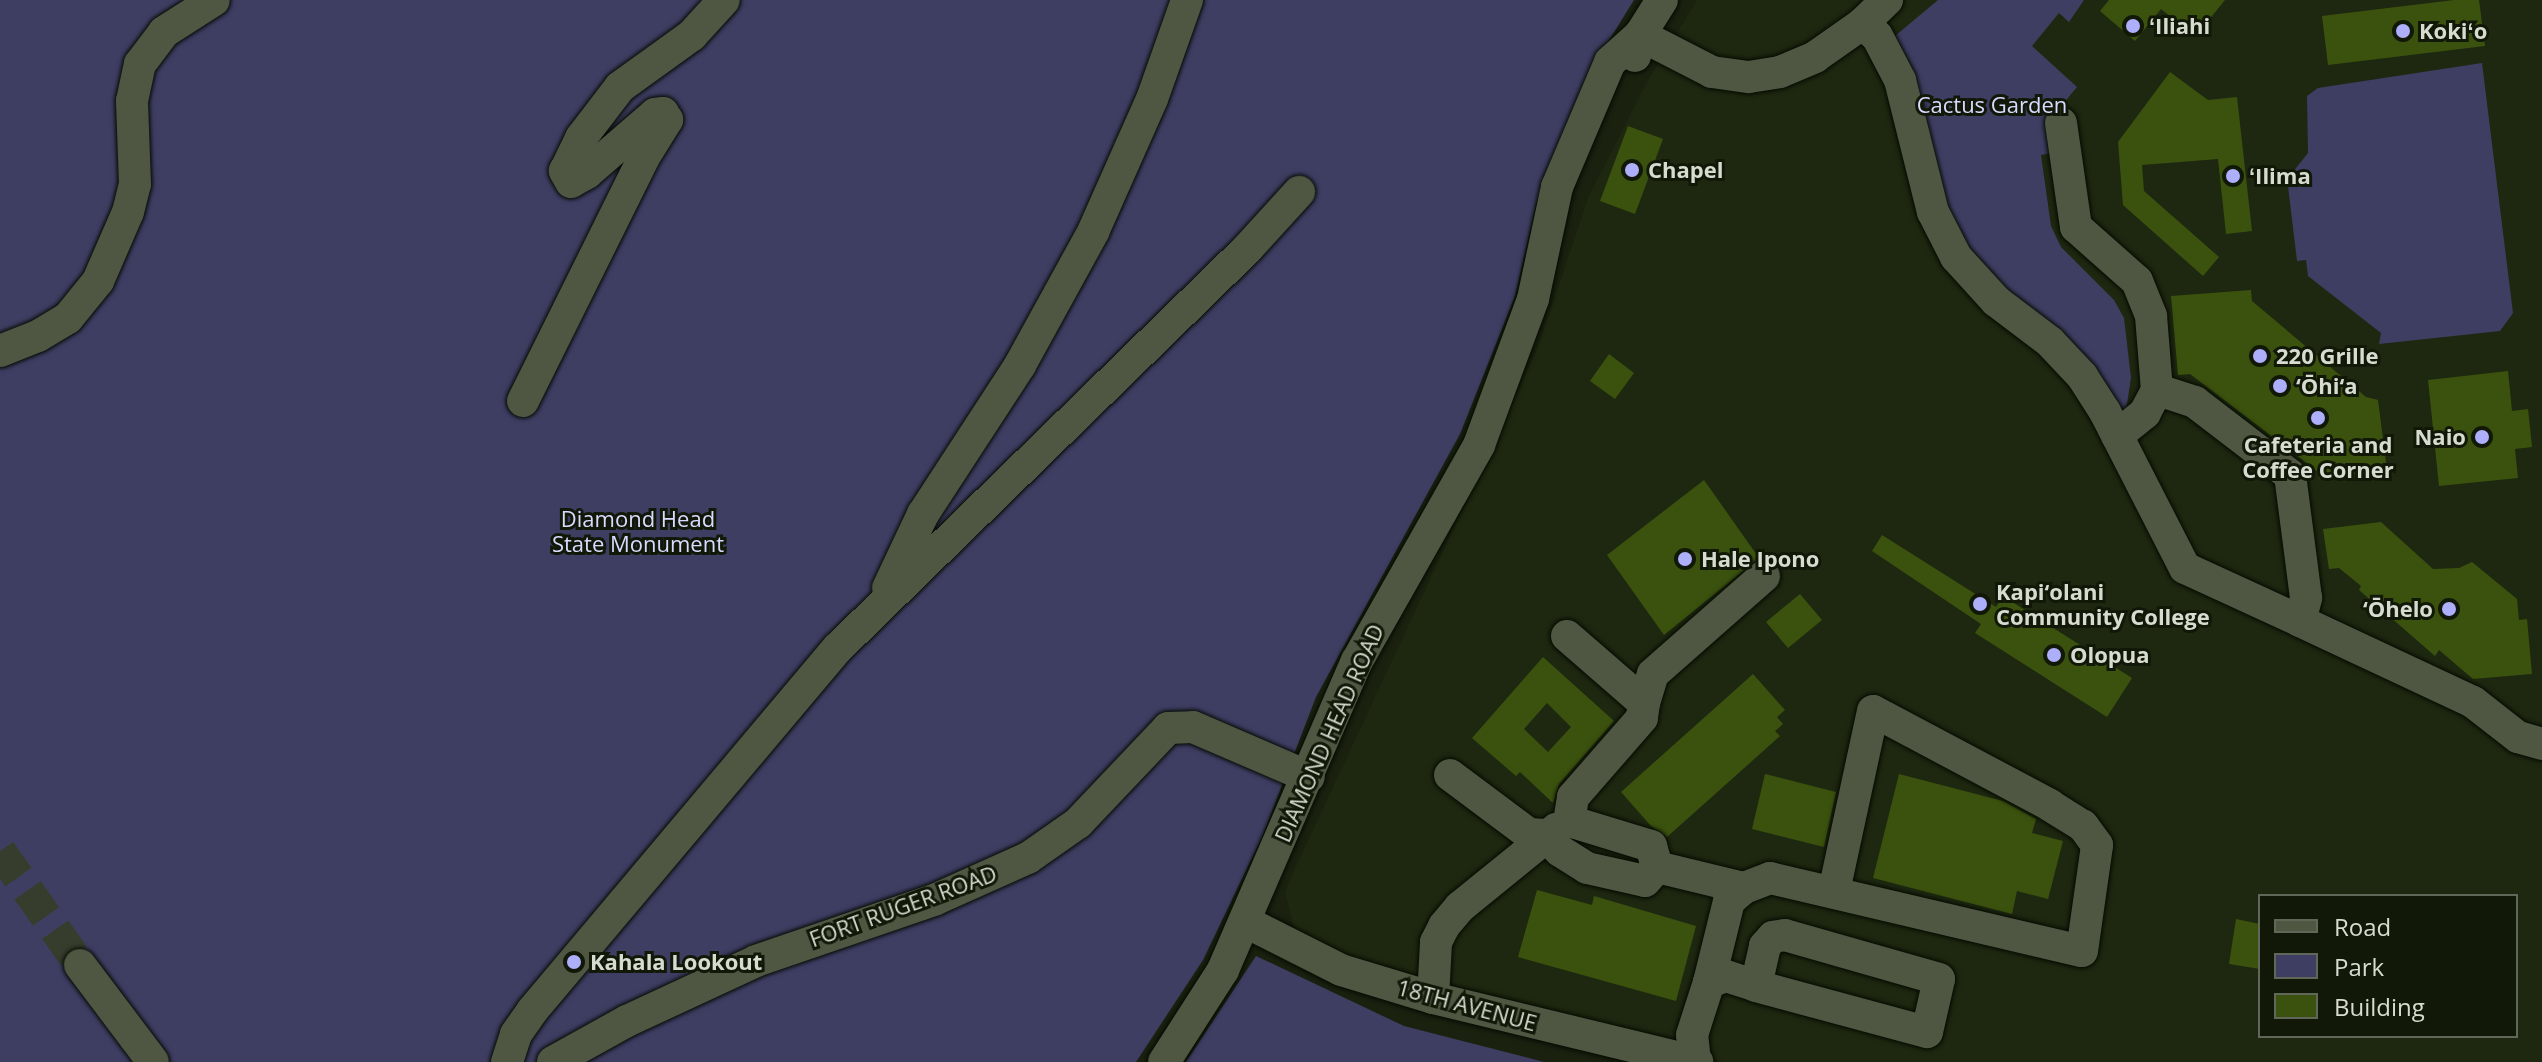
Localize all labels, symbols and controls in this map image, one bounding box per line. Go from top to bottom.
place label: ʻIliahi [2149,13,2210,39]
marker: ʻIliahi [2124,17,2142,35]
place label: Kokiʻo [2419,18,2487,44]
marker: Kokiʻo [2394,22,2412,40]
park label: Cactus Garden [1917,92,2067,118]
place label: Chapel [1648,157,1723,183]
marker: Chapel [1623,161,1641,179]
place label: ʻIlima [2249,163,2311,189]
marker: ʻIlima [2224,167,2242,185]
place label: 220 Grille [2276,343,2379,369]
marker: 220 Grille [2251,347,2269,365]
place label: ‘Ōhi‘a [2296,373,2358,399]
marker: ‘Ōhi‘a [2271,377,2289,395]
marker: Cafeteria and Coffee Corner [2309,409,2327,427]
place label: Naio [2414,424,2466,450]
marker: Naio [2473,428,2491,446]
place label: Cafeteria and Coffee Corner [2242,431,2394,482]
park label: Diamond Head State Monument [552,505,724,556]
place label: Hale Ipono [1701,546,1819,572]
marker: Hale Ipono [1676,550,1694,568]
place label: Kapi‘olani Community College [1996,578,2210,630]
marker: Kapi‘olani Community College [1971,595,1989,613]
place label: ‘Ōhelo [2363,596,2433,622]
marker: ‘Ōhelo [2440,600,2458,618]
street label: DIAMOND HEAD ROAD [1269,620,1389,846]
place label: Olopua [2070,642,2150,668]
marker: Olopua [2045,646,2063,664]
street label: FORT RUGER ROAD [806,860,1000,952]
legend [2258,894,2518,1038]
text: Road [2334,910,2391,943]
place label: Kahala Lookout [590,949,762,975]
text: Park [2334,950,2384,983]
marker: Kahala Lookout [565,953,583,971]
street label: 18TH AVENUE [1394,974,1540,1036]
text: Building [2334,990,2425,1023]

